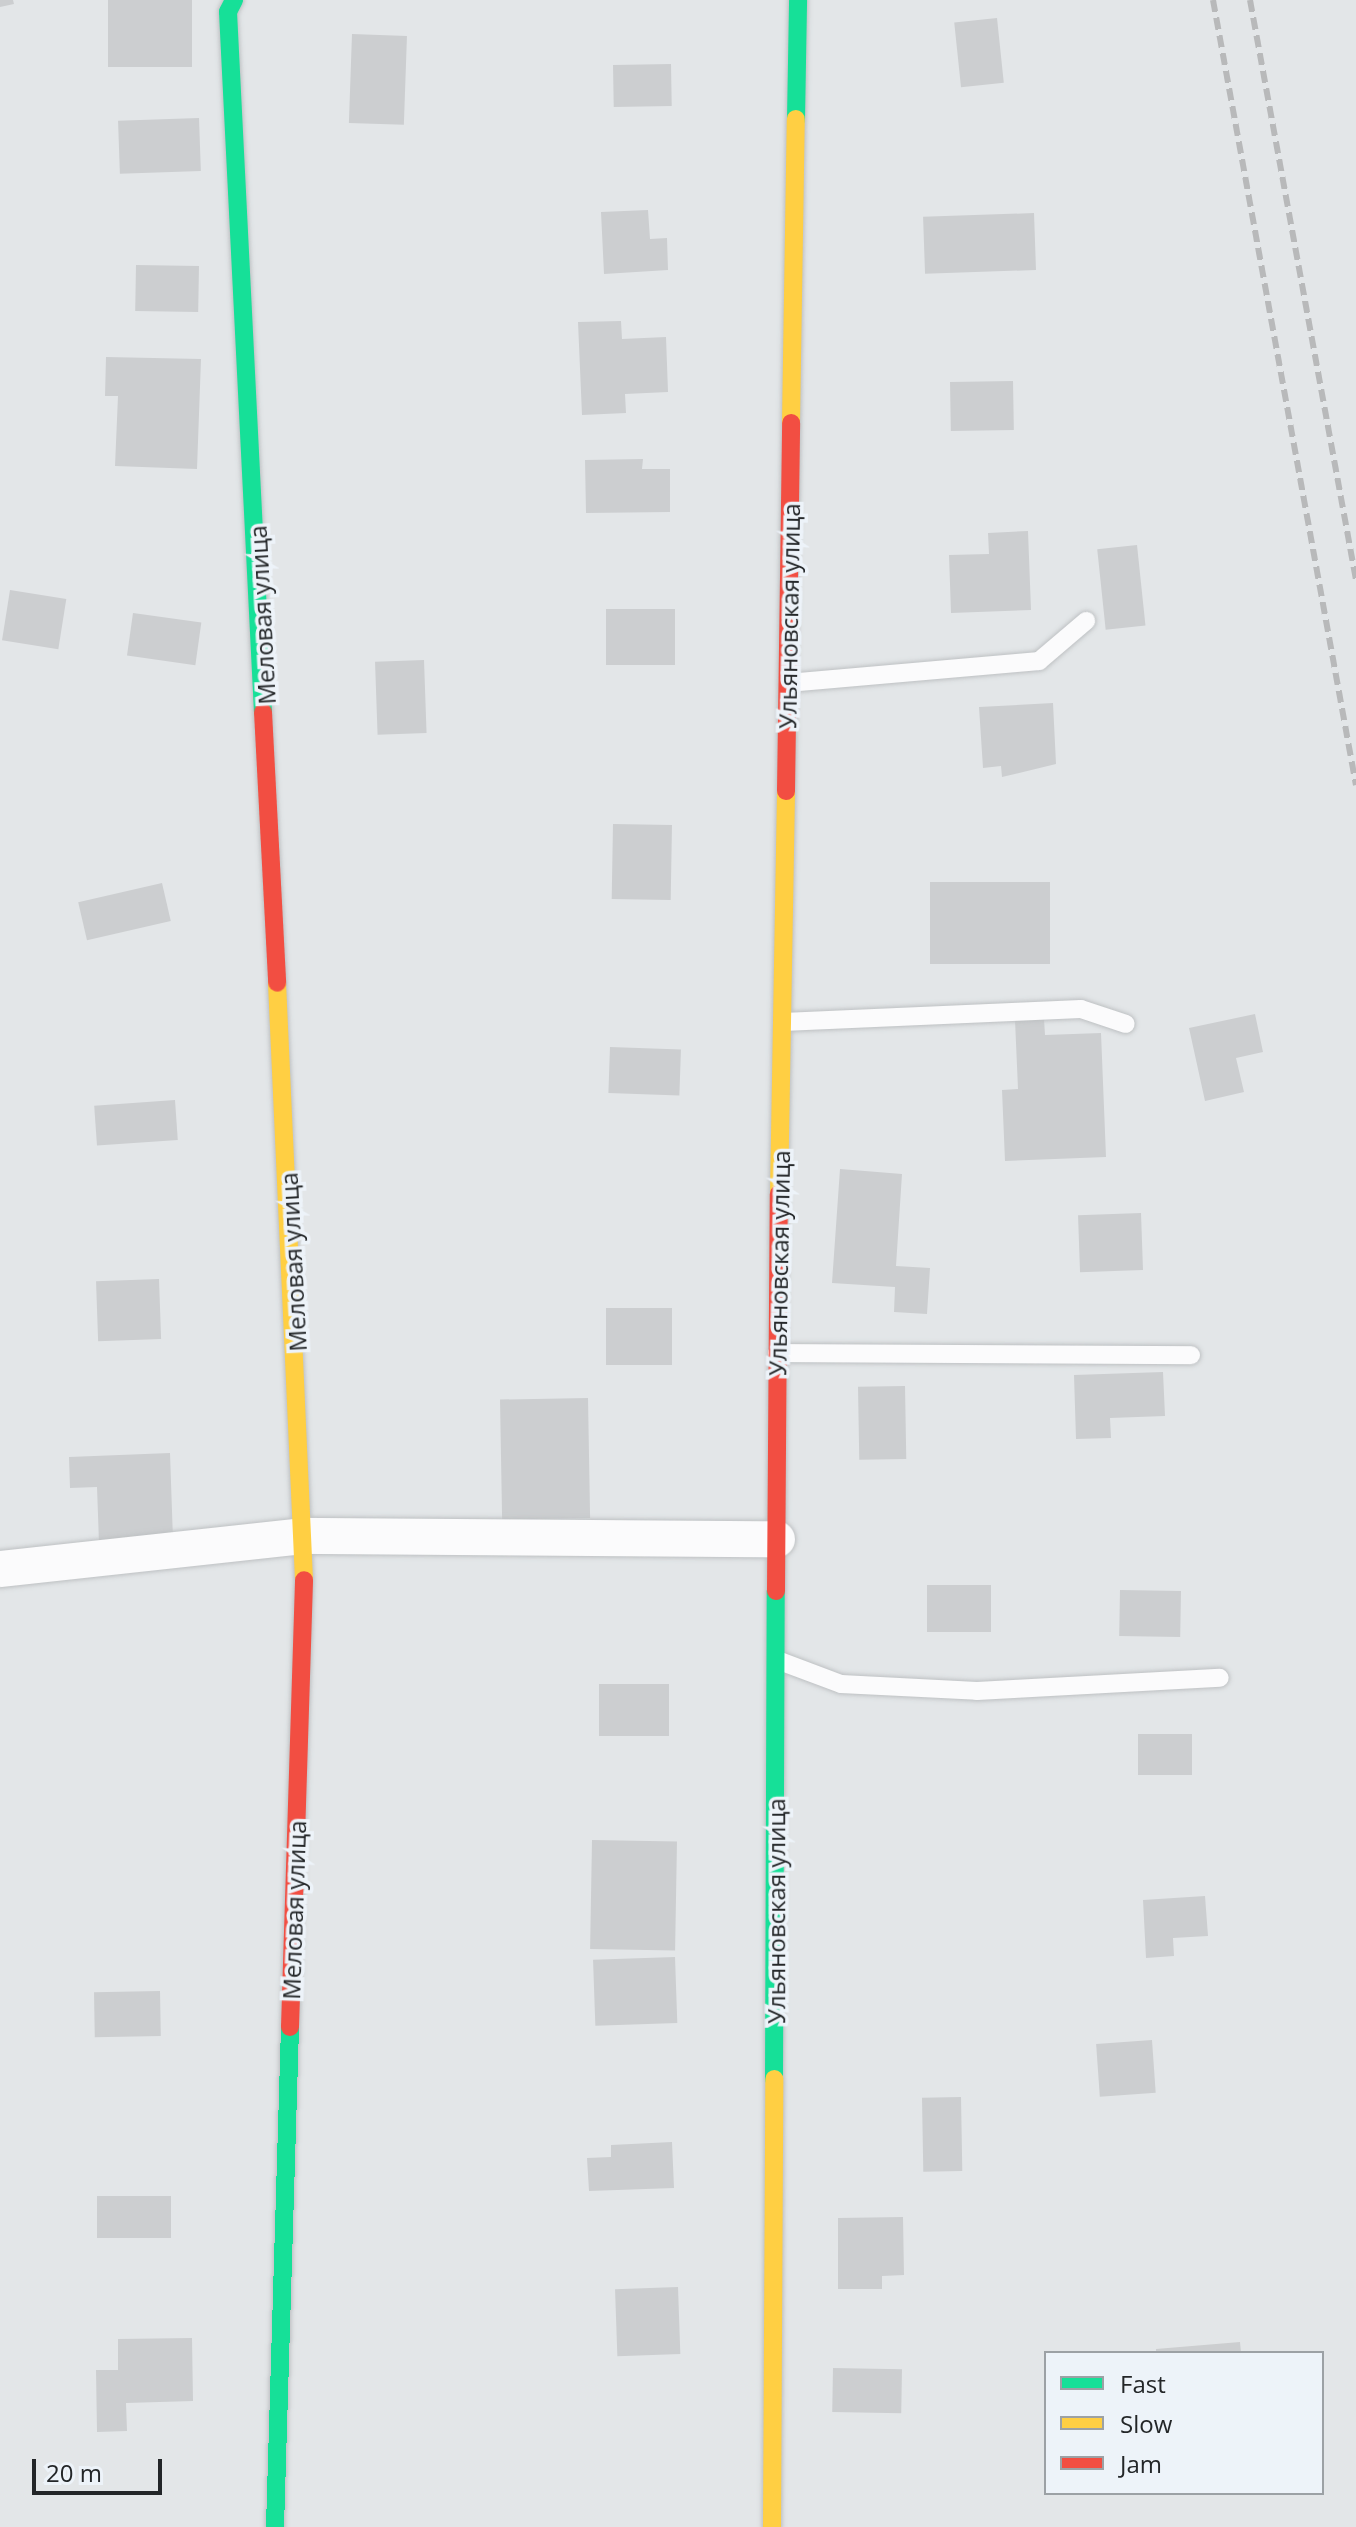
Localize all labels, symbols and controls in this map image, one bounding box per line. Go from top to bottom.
street label: Ульяновская улица [773,503,805,729]
street label: Меловая улица [243,525,281,705]
street label: Ульяновская улица [763,1150,795,1376]
street label: Меловая улица [274,1172,312,1352]
street label: Ульяновская улица [762,1798,790,2024]
street label: Меловая улица [276,1820,312,2000]
legend [1044,2351,1324,2495]
text: Fast [1120,2367,1166,2400]
text: Slow [1120,2407,1172,2440]
scale bar [36,2443,166,2493]
text: Jam [1120,2447,1162,2480]
text: 20 m [46,2456,102,2489]

